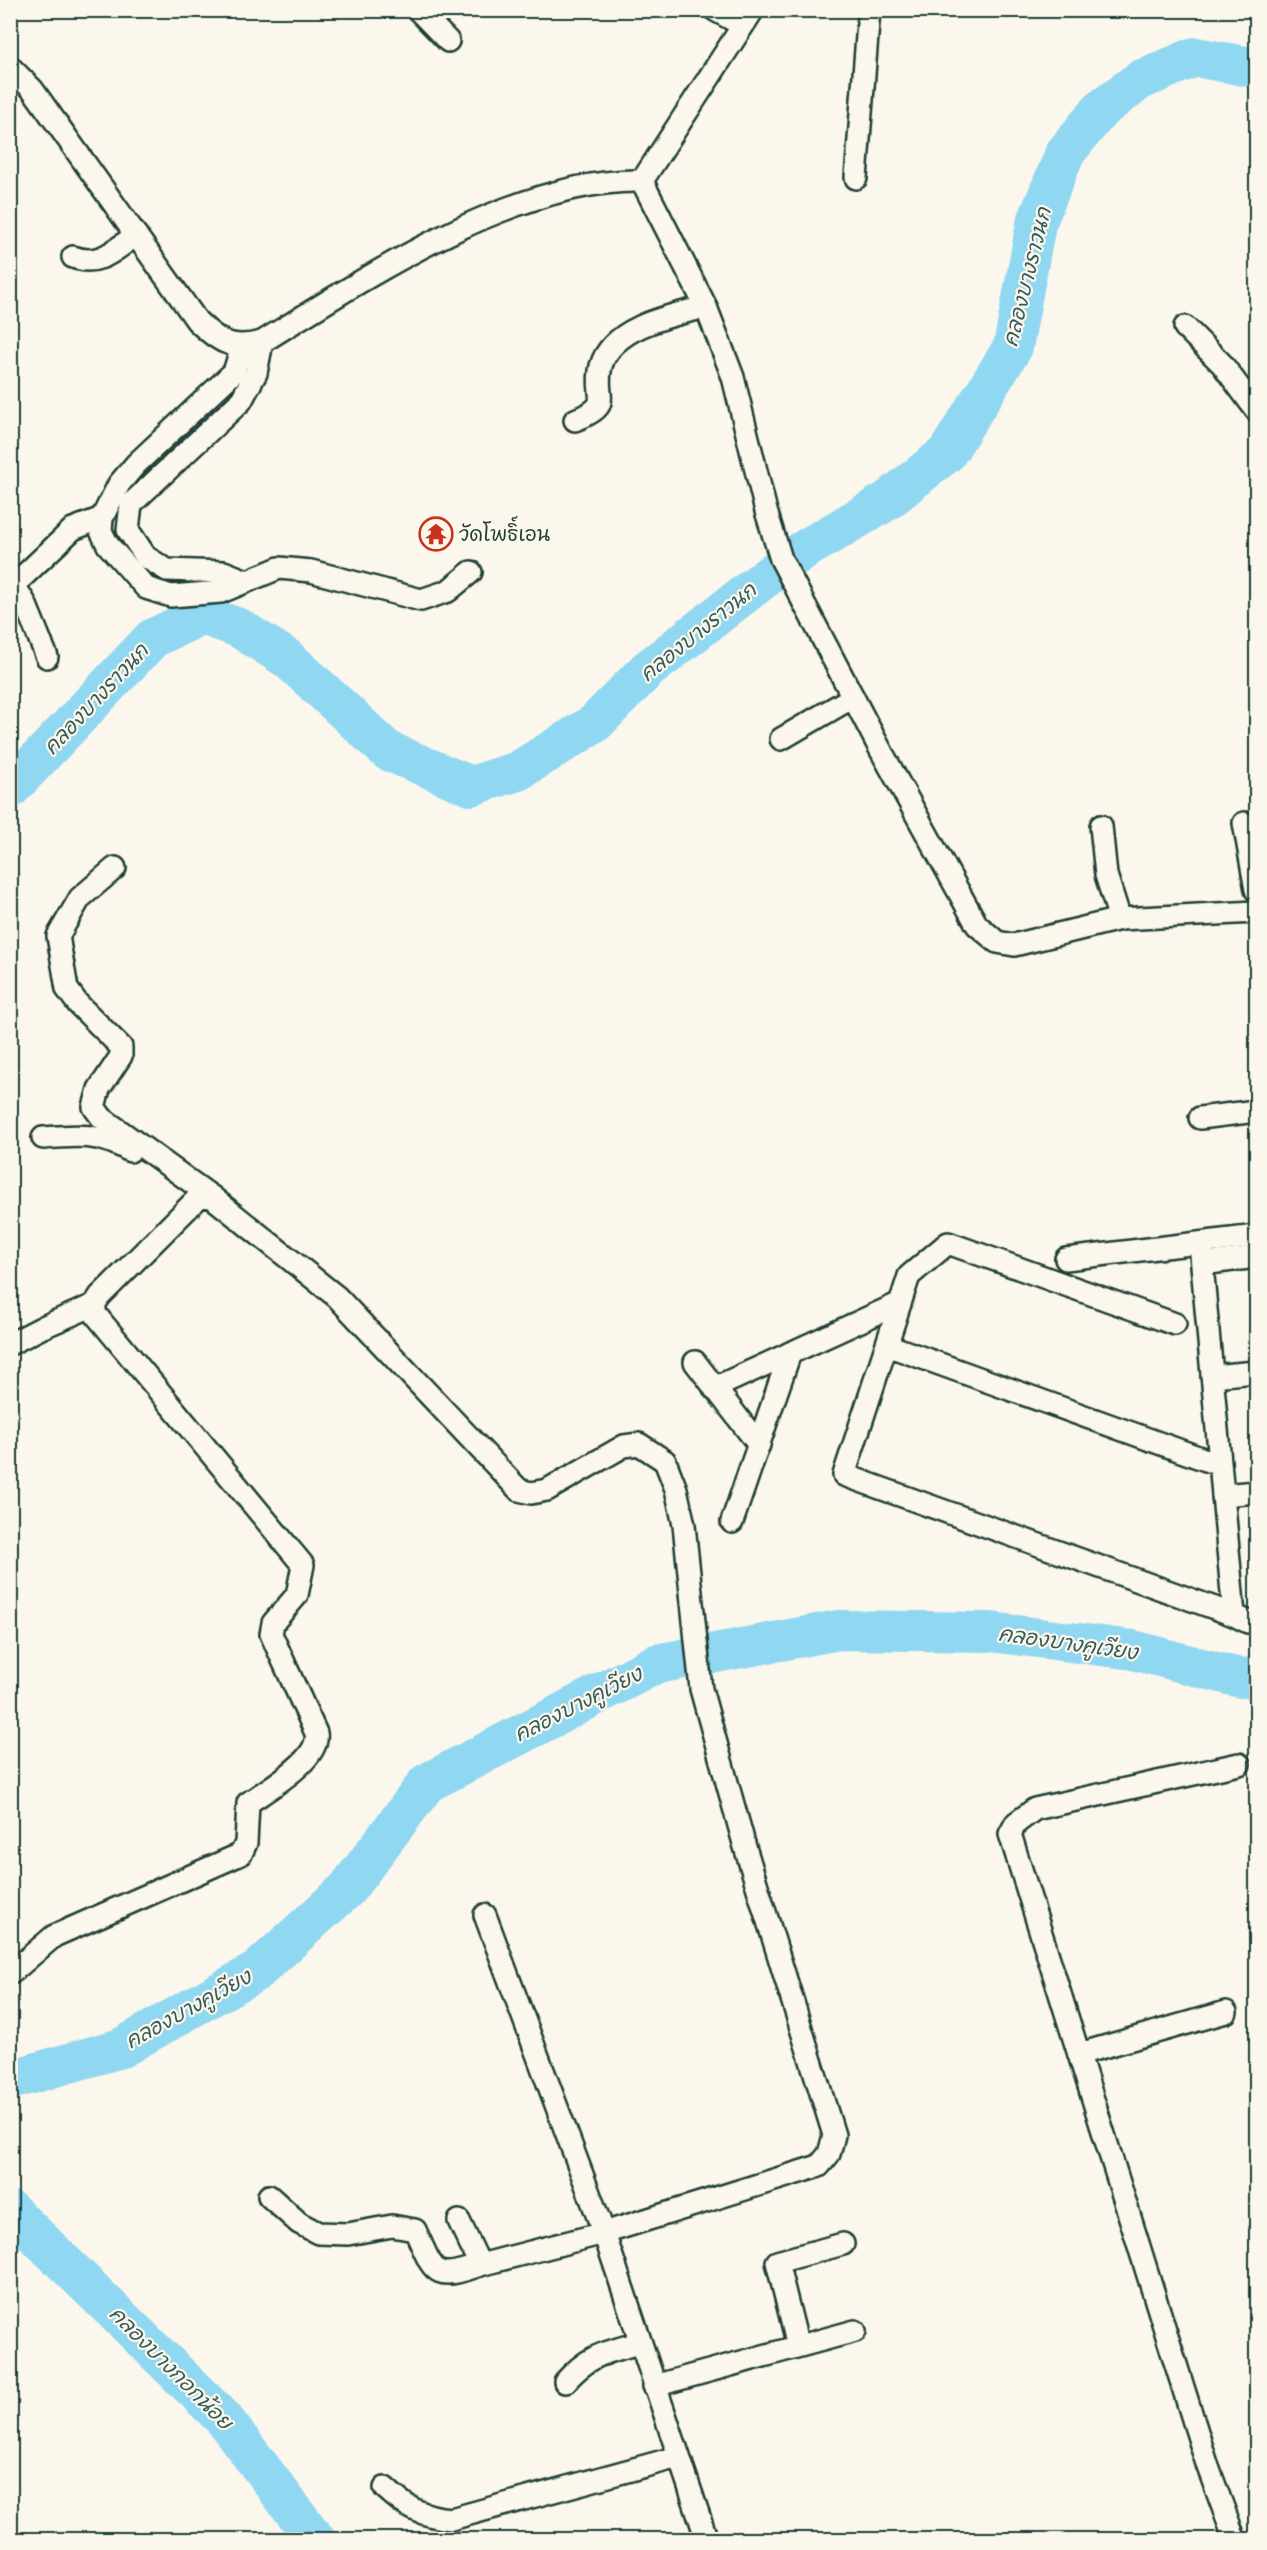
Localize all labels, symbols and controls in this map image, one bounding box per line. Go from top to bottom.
water label: คลองบางราวนก [998,204,1056,349]
place label: วัดโพธิ์เอน [459,515,550,546]
temple icon: วัดโพธิ์เอน [418,516,454,552]
water label: คลองบางราวนก [635,577,762,686]
water label: คลองบางราวนก [39,638,154,759]
water label: คลองบางคูเวียง [996,1620,1141,1669]
water label: คลองบางคูเวียง [510,1660,649,1750]
water label: คลองบางคูเวียง [120,1963,259,2057]
water label: คลองบางกอกน้อย [105,2301,240,2436]

